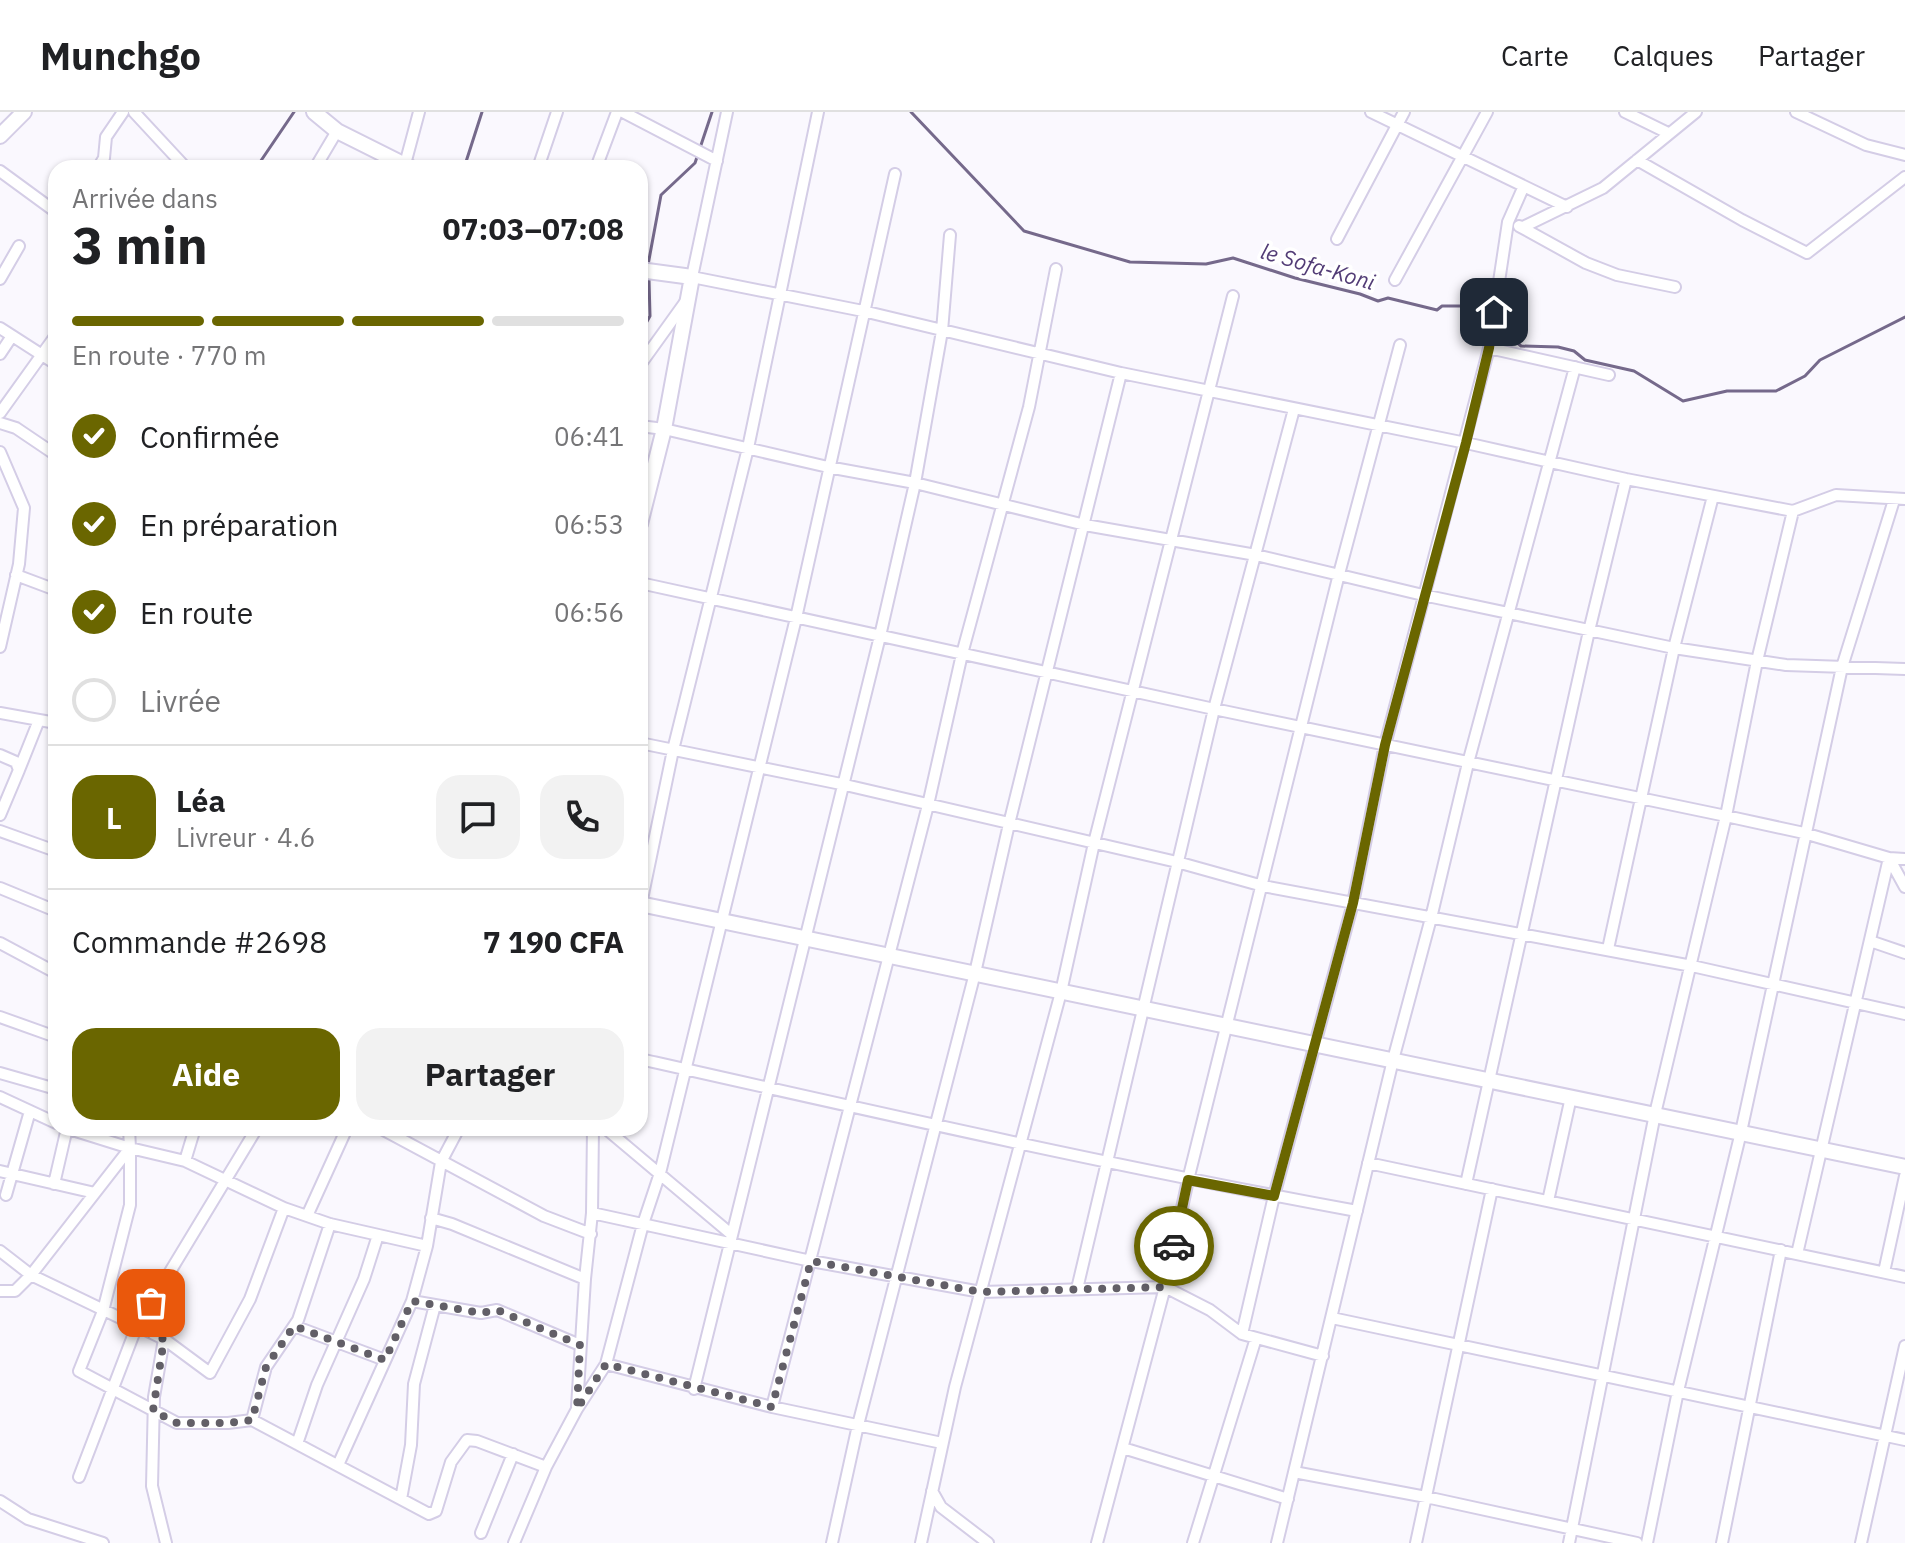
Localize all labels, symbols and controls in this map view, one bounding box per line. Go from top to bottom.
text: Munchgo [40,31,201,80]
text: Carte [1501,37,1569,74]
text: Calques [1613,37,1714,74]
text: Partager [1758,37,1865,74]
text: Arrivée dans [72,181,218,215]
text: 07:03–07:08 [443,209,624,248]
text: 3 min [72,211,208,278]
water label: le Sofa-Koni [1258,236,1379,296]
pin [1460,278,1528,346]
icon: home [1472,290,1516,334]
text: En route · 770 m [72,338,266,372]
icon: check [72,414,116,458]
text: Confirmée [140,417,280,456]
text: 06:41 [554,419,624,453]
icon: check [72,502,116,546]
text: En préparation [140,505,339,544]
text: 06:53 [554,507,624,541]
icon: check [72,590,116,634]
text: En route [140,593,253,632]
text: 06:56 [554,595,624,629]
text: Livrée [140,681,221,720]
button: chat [436,775,520,859]
button: phone [540,775,624,859]
text: Léa [176,781,226,820]
text: L [106,798,122,837]
text: Livreur · 4.6 [176,820,315,854]
text: Commande #2698 [72,922,327,961]
text: 7 190 CFA [483,922,624,961]
button: Aide [72,1028,340,1120]
button: Partager [356,1028,624,1120]
courier [1134,1206,1214,1286]
icon: car [1152,1224,1196,1268]
pin [117,1269,185,1337]
icon: bag [129,1281,173,1325]

